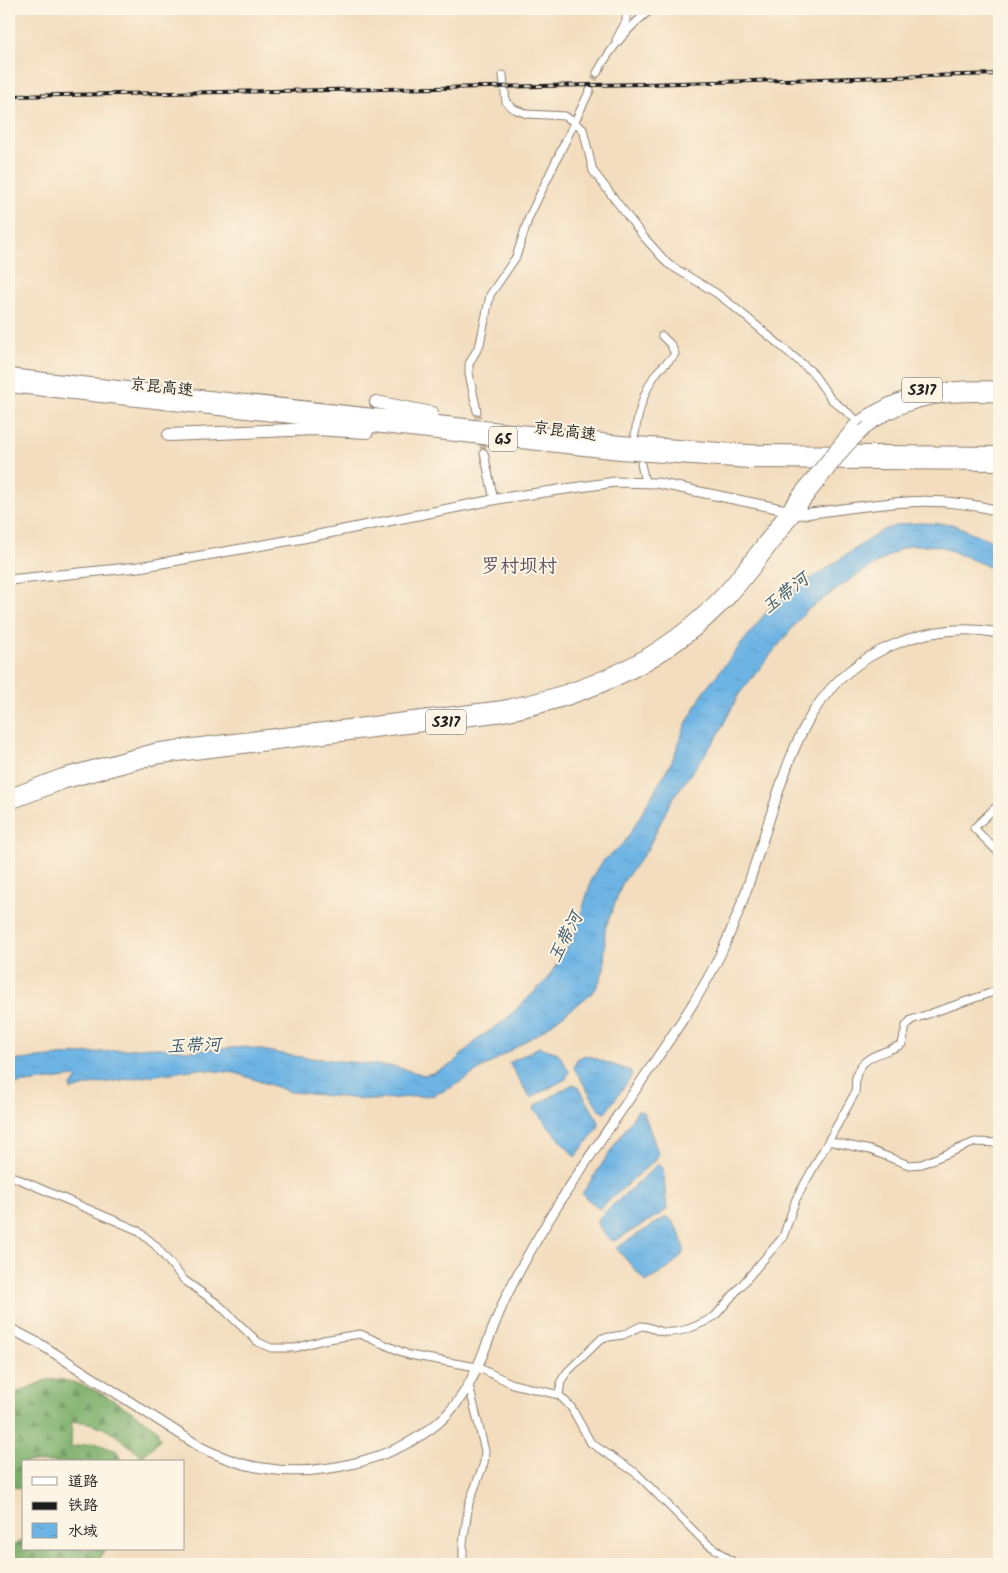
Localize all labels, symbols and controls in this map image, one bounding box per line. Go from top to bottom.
street label: 京昆高速 [129,372,195,403]
road number: S317 [902,378,942,402]
street label: 京昆高速 [532,415,598,448]
road number: G5 [489,426,517,452]
district label: 罗村坝村 [481,552,557,582]
water label: 玉带河 [756,564,818,622]
road number: S317 [426,710,466,734]
water label: 玉带河 [541,904,593,968]
water label: 玉带河 [167,1031,225,1062]
legend [22,1460,185,1550]
text: 道路 [68,1470,98,1494]
text: 铁路 [68,1494,98,1518]
text: 水域 [68,1520,98,1544]

